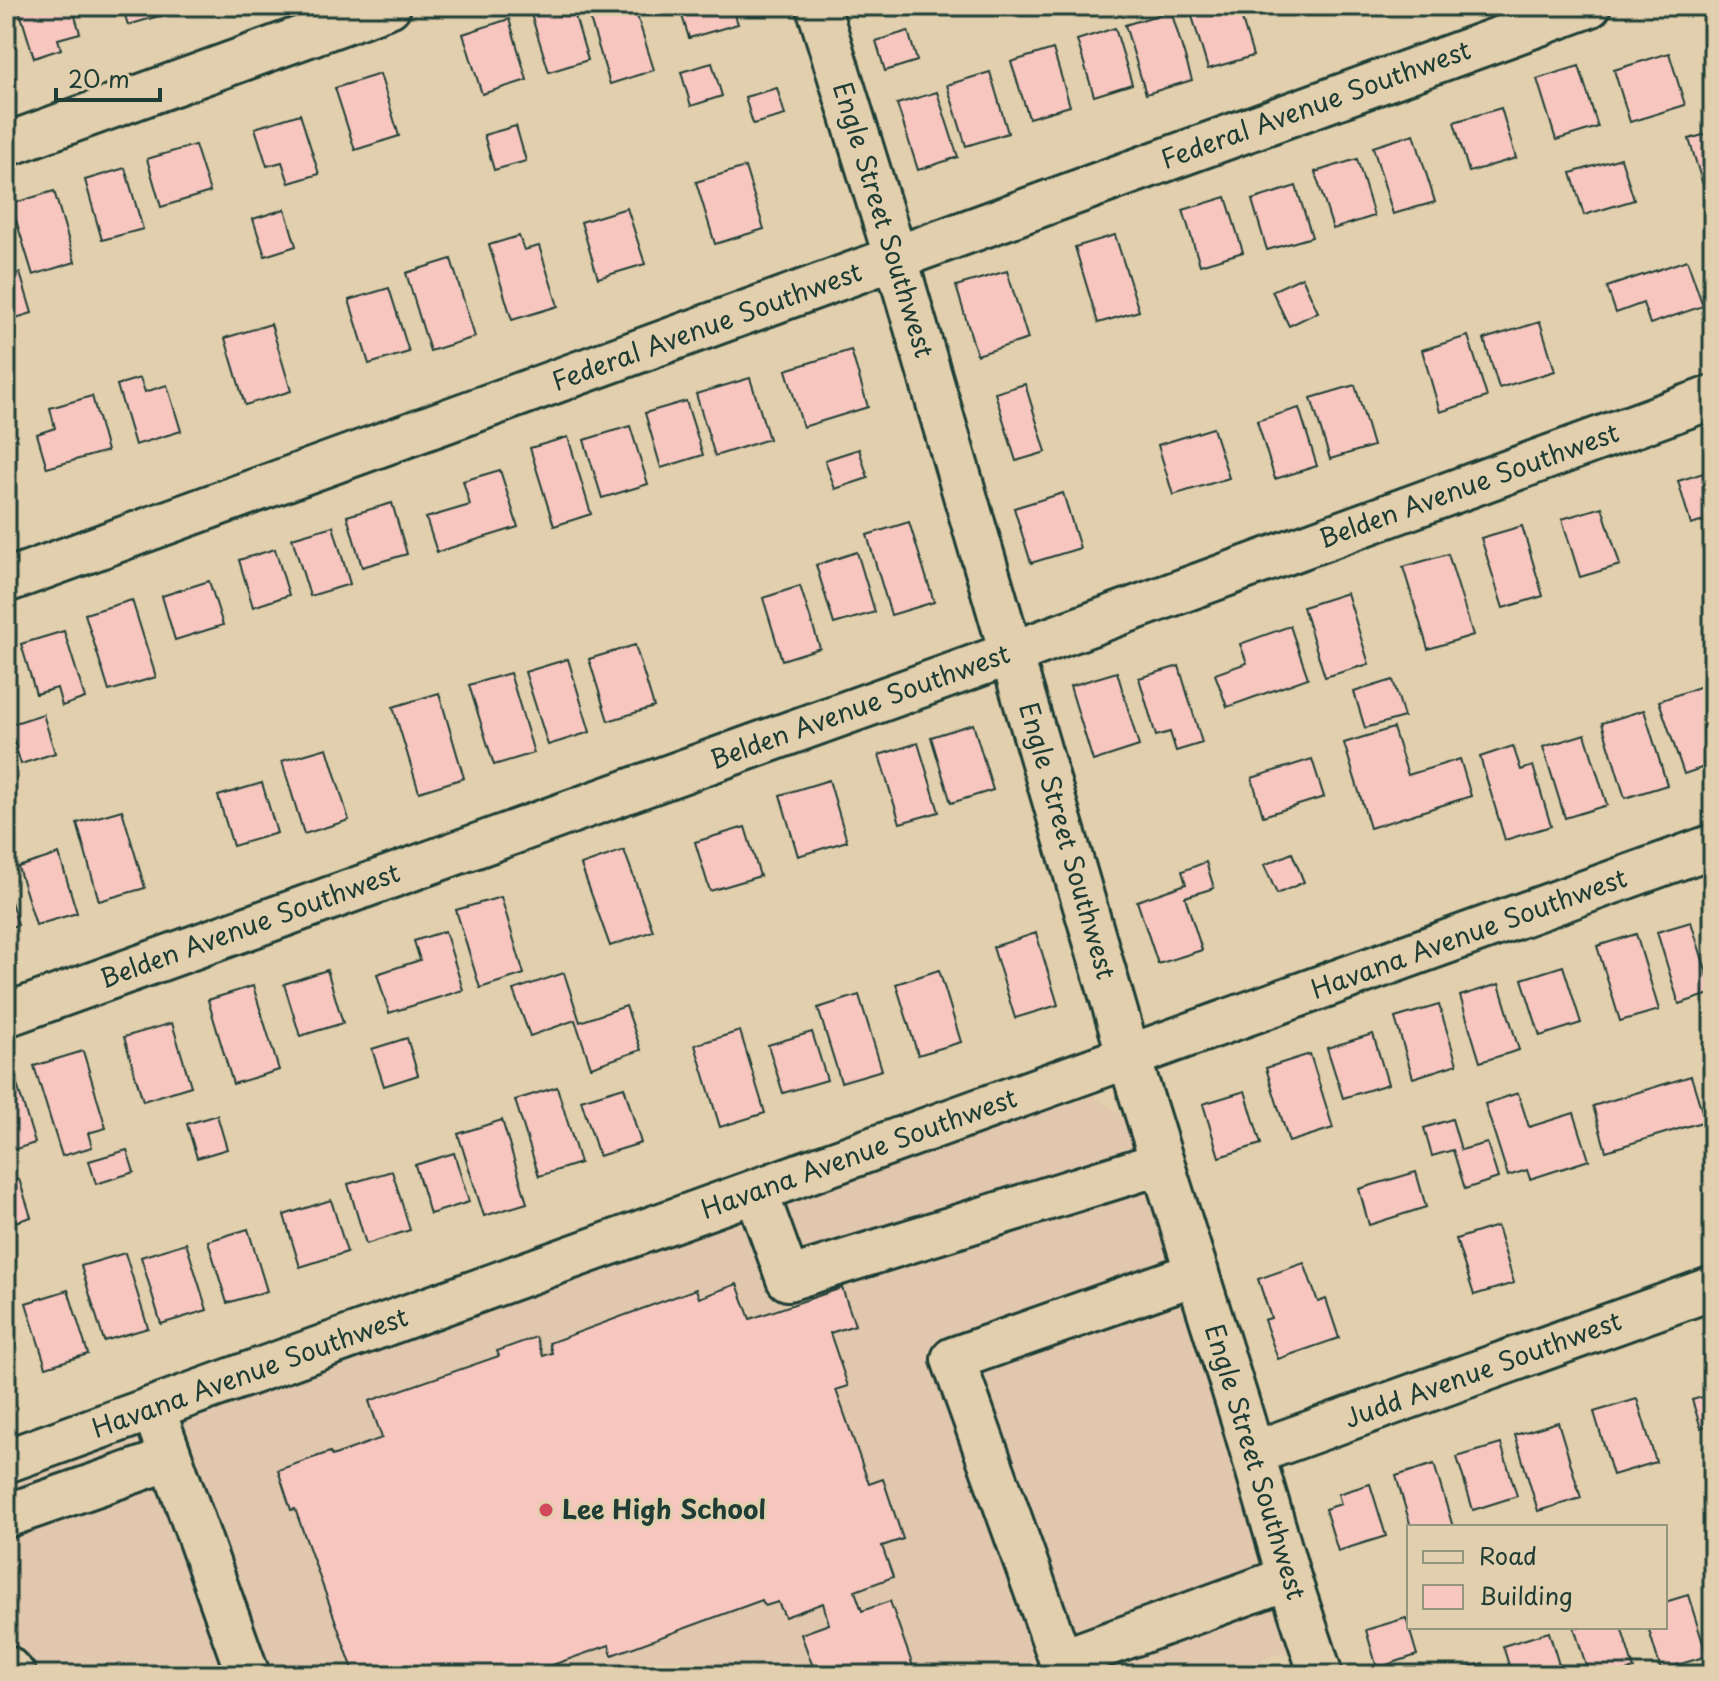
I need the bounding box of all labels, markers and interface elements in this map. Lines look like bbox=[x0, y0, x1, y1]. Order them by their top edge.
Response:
street label: Federal Avenue Southwest bbox=[1155, 29, 1476, 178]
scale bar bbox=[56, 52, 160, 102]
text: 20 m bbox=[68, 60, 130, 96]
street label: Engle Street Southwest bbox=[824, 77, 945, 362]
street label: Federal Avenue Southwest bbox=[546, 251, 867, 400]
street label: Belden Avenue Southwest bbox=[1313, 412, 1624, 557]
street label: Belden Avenue Southwest bbox=[704, 633, 1015, 778]
street label: Engle Street Southwest bbox=[1010, 697, 1127, 984]
street label: Belden Avenue Southwest bbox=[94, 852, 405, 997]
street label: Havana Avenue Southwest bbox=[1305, 857, 1632, 1008]
street label: Havana Avenue Southwest bbox=[695, 1077, 1022, 1228]
street label: Havana Avenue Southwest bbox=[86, 1296, 413, 1447]
street label: Judd Avenue Southwest bbox=[1338, 1300, 1627, 1437]
street label: Engle Street Southwest bbox=[1196, 1319, 1317, 1604]
place label: Lee High School bbox=[562, 1489, 766, 1528]
marker: Lee High School bbox=[537, 1501, 555, 1519]
legend bbox=[1407, 1525, 1667, 1629]
text: Road bbox=[1479, 1537, 1537, 1573]
text: Building bbox=[1479, 1577, 1573, 1613]

